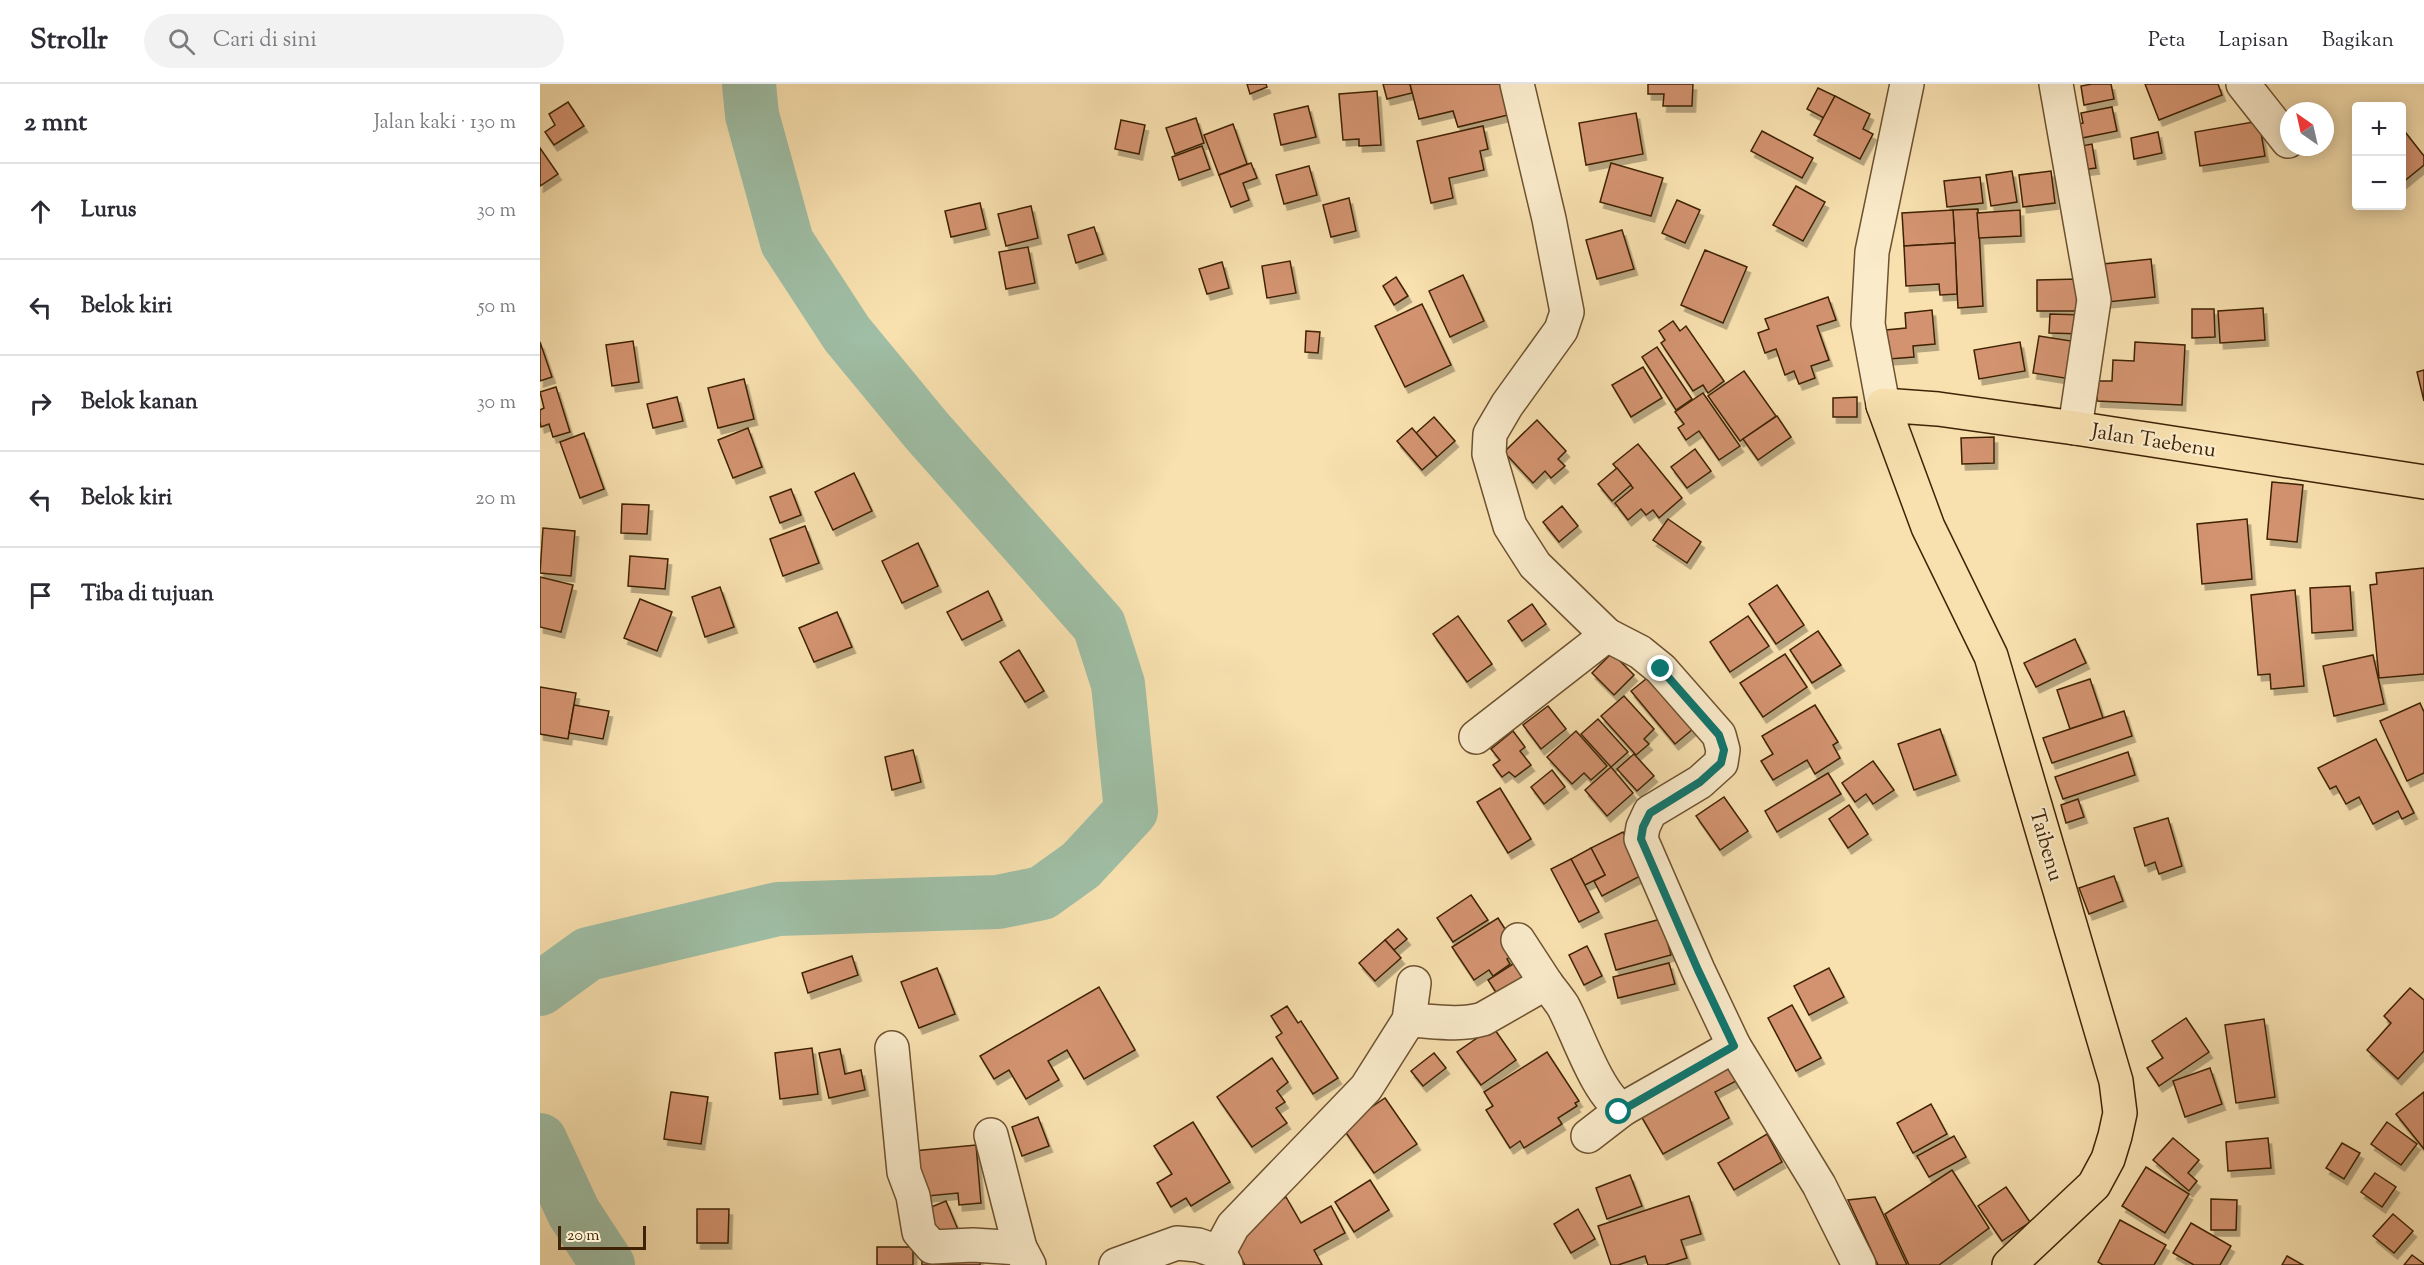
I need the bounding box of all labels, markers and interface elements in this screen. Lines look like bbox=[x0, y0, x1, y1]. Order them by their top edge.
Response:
search box bbox=[144, 14, 564, 68]
text: Strollr bbox=[30, 21, 108, 61]
icon: search bbox=[165, 25, 198, 58]
text: Cari di sini bbox=[213, 25, 317, 57]
text: Peta bbox=[2148, 26, 2186, 56]
text: Lapisan bbox=[2219, 26, 2289, 56]
text: Bagikan bbox=[2322, 26, 2394, 56]
north arrow bbox=[2280, 102, 2334, 156]
map controls bbox=[2352, 102, 2406, 210]
button: + bbox=[2352, 102, 2406, 156]
text: 2 mnt bbox=[24, 105, 87, 142]
text: Jalan kaki · 130 m bbox=[374, 109, 516, 138]
button: − bbox=[2352, 156, 2406, 210]
icon: ahead bbox=[24, 195, 57, 228]
text: Lurus bbox=[81, 195, 137, 227]
text: 30 m bbox=[477, 197, 516, 226]
icon: left bbox=[24, 291, 57, 324]
text: Belok kiri bbox=[81, 291, 172, 323]
text: 50 m bbox=[478, 293, 516, 322]
icon: right bbox=[24, 387, 57, 420]
text: Belok kanan bbox=[81, 387, 198, 419]
text: 30 m bbox=[477, 389, 516, 418]
street label: Jalan Taebenu bbox=[2088, 417, 2218, 467]
icon: left bbox=[24, 483, 57, 516]
text: Belok kiri bbox=[81, 483, 172, 515]
text: 20 m bbox=[475, 485, 516, 514]
icon: arrive bbox=[24, 579, 57, 612]
text: Tiba di tujuan bbox=[81, 579, 214, 611]
route end bbox=[1647, 655, 1673, 681]
street label: Taibenu bbox=[2020, 806, 2070, 885]
route start bbox=[1605, 1098, 1631, 1124]
scale bar bbox=[558, 1223, 646, 1250]
text: 20 m bbox=[567, 1225, 600, 1248]

